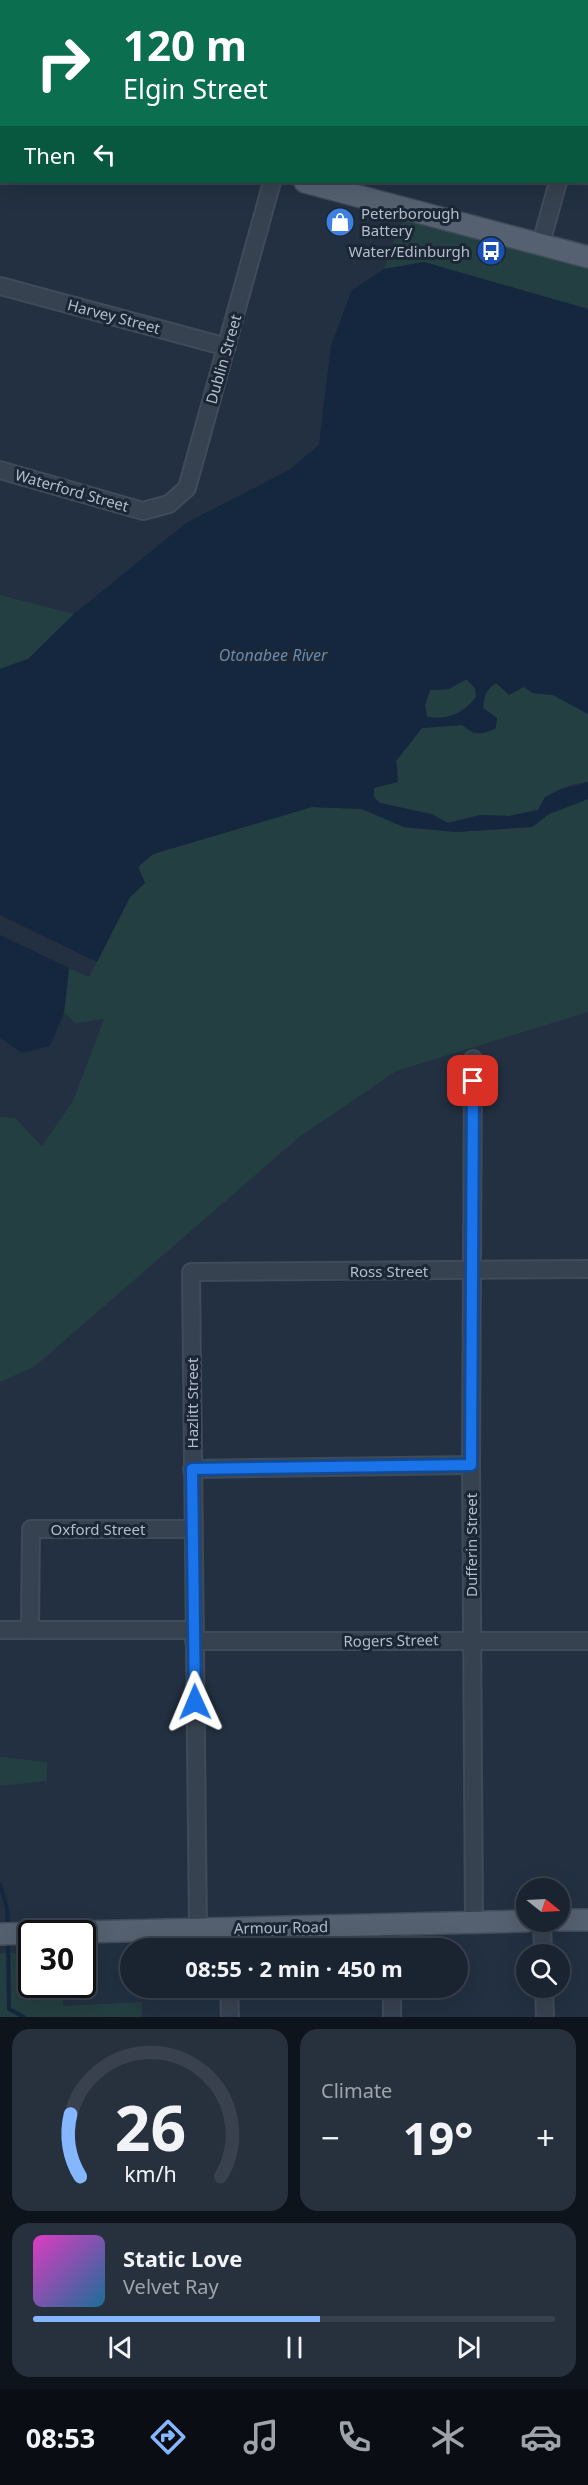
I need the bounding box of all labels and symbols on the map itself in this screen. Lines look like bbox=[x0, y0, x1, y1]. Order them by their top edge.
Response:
place label: Peterborough Battery bbox=[361, 203, 460, 240]
shop icon: Peterborough Battery bbox=[324, 206, 356, 238]
bus stop icon: Water/Edinburgh bbox=[475, 235, 507, 267]
place label: Water/Edinburgh bbox=[349, 241, 470, 261]
street label: Harvey Street bbox=[66, 294, 163, 338]
street label: Dublin Street bbox=[201, 311, 245, 406]
street label: Waterford Street bbox=[13, 464, 132, 516]
water label: Otonabee River bbox=[219, 644, 328, 666]
pin bbox=[447, 1055, 498, 1106]
street label: Ross Street bbox=[350, 1261, 429, 1281]
street label: Hazlitt Street bbox=[182, 1357, 202, 1448]
street label: Dufferin Street bbox=[461, 1492, 481, 1597]
street label: Oxford Street bbox=[51, 1519, 146, 1539]
street label: Rogers Street bbox=[343, 1629, 439, 1651]
position arrow bbox=[163, 1670, 227, 1734]
north arrow bbox=[516, 1878, 570, 1932]
street label: Armour Road bbox=[234, 1916, 328, 1938]
speed limit sign: 30 bbox=[18, 1920, 96, 1998]

